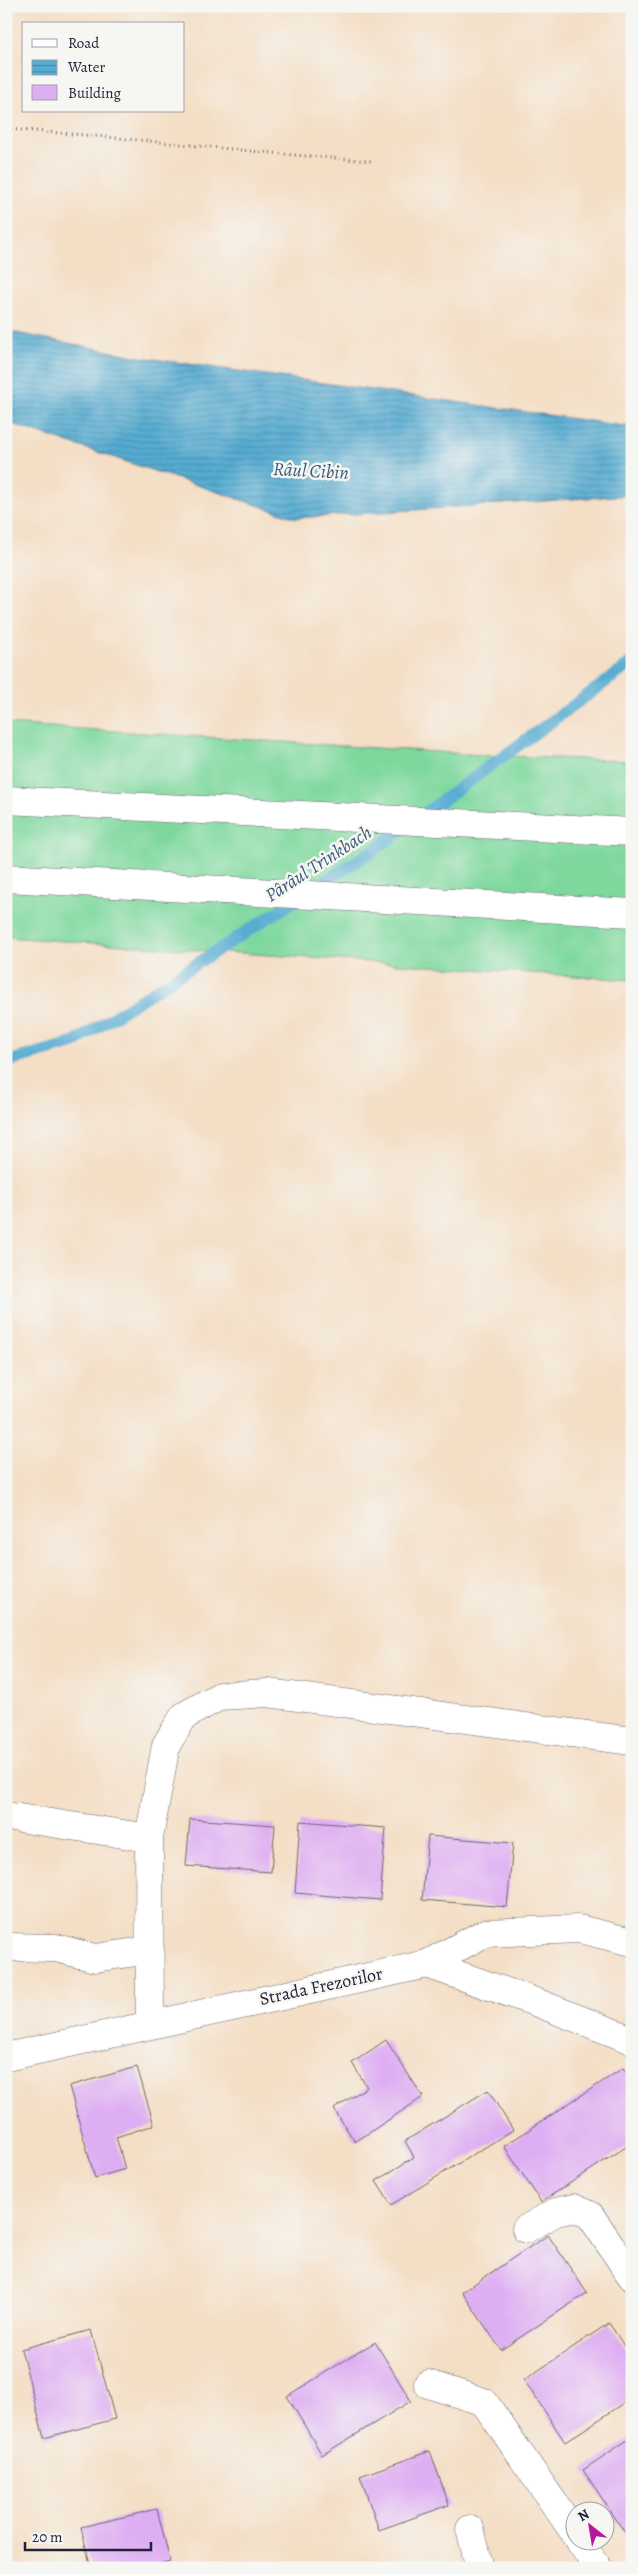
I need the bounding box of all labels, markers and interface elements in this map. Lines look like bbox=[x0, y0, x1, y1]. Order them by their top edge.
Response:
legend bbox=[22, 22, 185, 112]
text: Road bbox=[68, 33, 100, 53]
text: Water bbox=[67, 57, 105, 77]
text: Building bbox=[68, 83, 121, 103]
water label: Râul Cibin bbox=[272, 456, 349, 486]
water label: Pârâul Trinkbach bbox=[260, 820, 377, 908]
street label: Strada Frezorilor bbox=[257, 1961, 385, 2011]
north arrow bbox=[566, 2502, 616, 2552]
text: N bbox=[574, 2505, 593, 2526]
scale bar bbox=[25, 2519, 151, 2551]
text: 20 m bbox=[32, 2527, 63, 2547]

